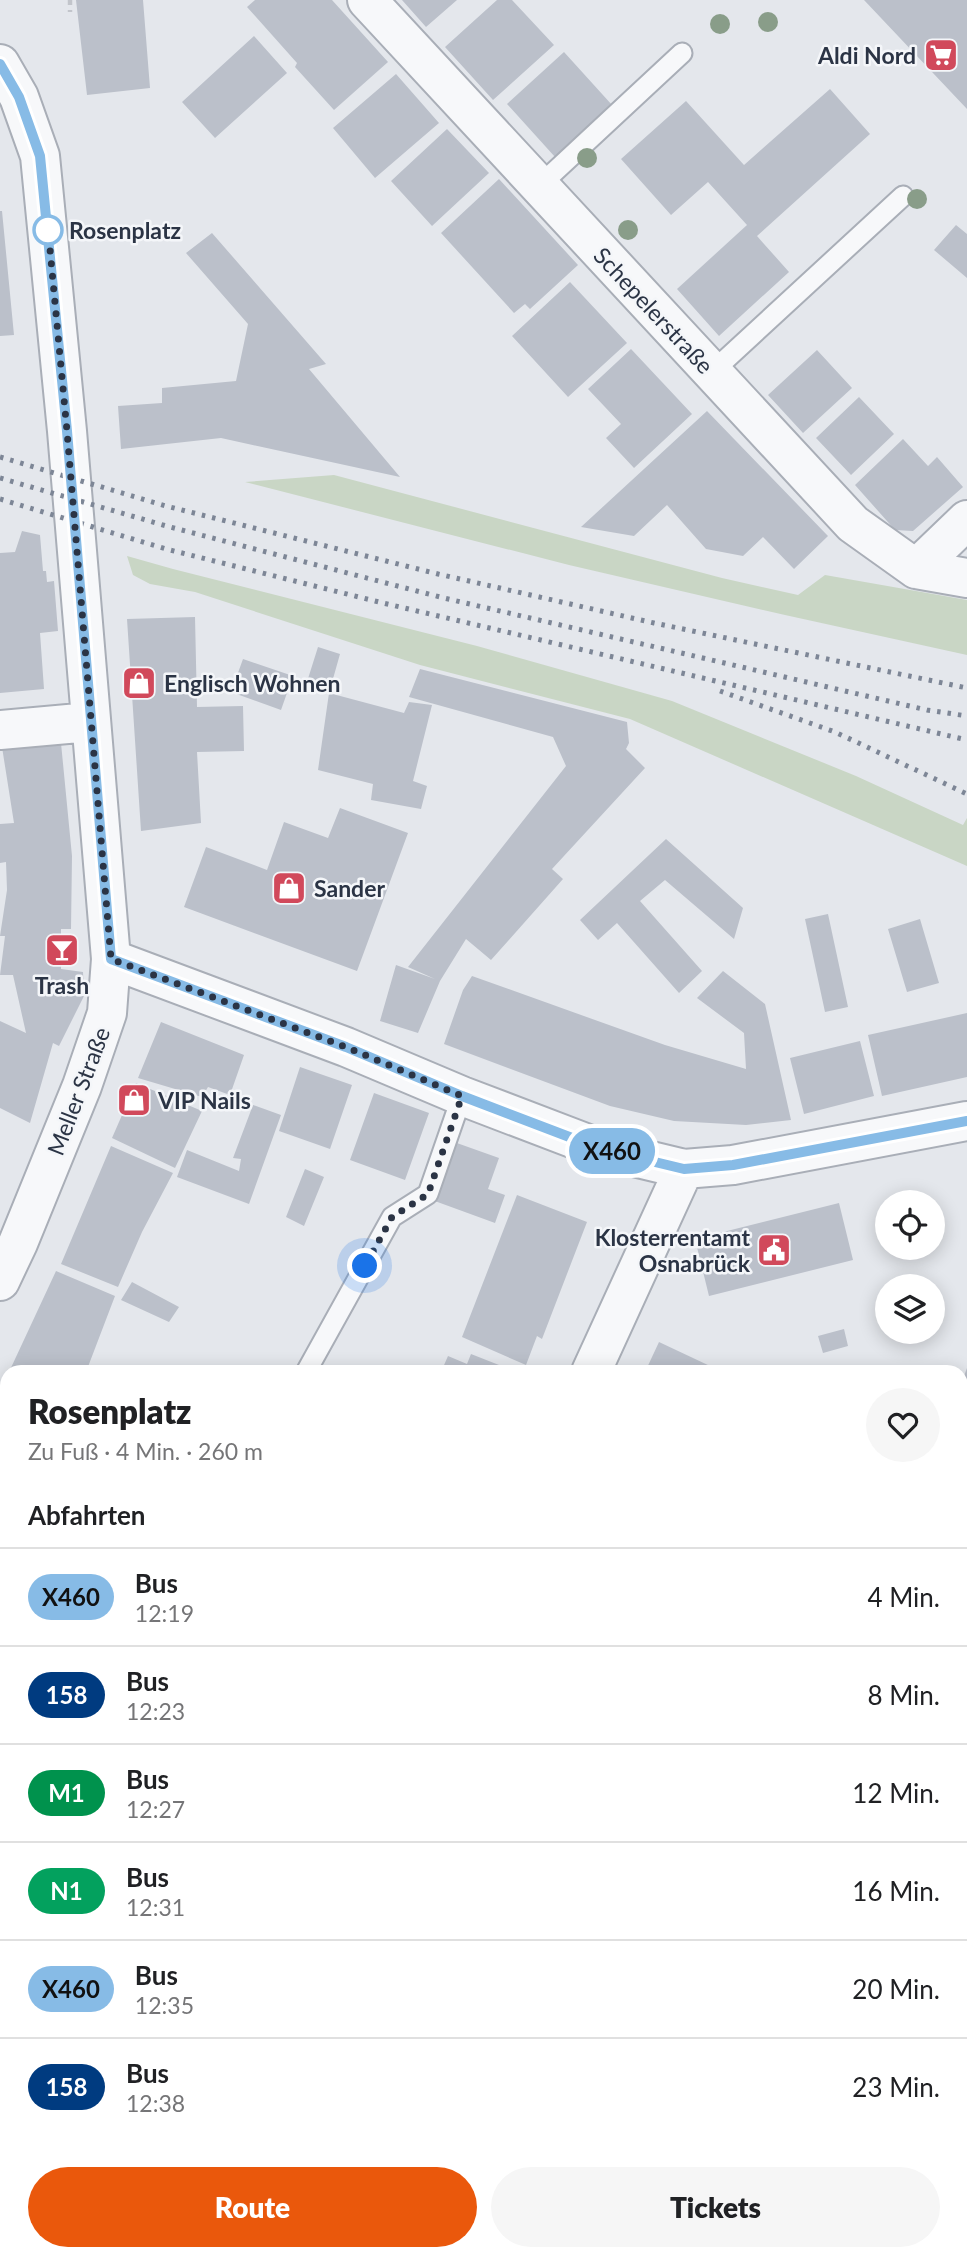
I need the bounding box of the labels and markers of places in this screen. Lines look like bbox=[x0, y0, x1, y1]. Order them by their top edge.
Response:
supermarket icon: Aldi Nord bbox=[922, 36, 960, 74]
place label: Aldi Nord bbox=[817, 41, 916, 69]
marker: Rosenplatz bbox=[33, 215, 63, 245]
place label: Rosenplatz bbox=[69, 216, 181, 244]
shop icon: Englisch Wohnen bbox=[120, 664, 158, 702]
place label: Englisch Wohnen bbox=[164, 669, 340, 697]
shop icon: Sander bbox=[270, 869, 308, 907]
place label: Sander bbox=[314, 874, 385, 902]
bar icon: Trash bbox=[43, 931, 81, 969]
place label: Trash bbox=[35, 971, 89, 999]
shop icon: VIP Nails bbox=[115, 1081, 153, 1119]
place label: VIP Nails bbox=[157, 1086, 251, 1114]
place label: Klosterrentamt Osnabrück bbox=[595, 1223, 751, 1277]
public building icon: Klosterrentamt Osnabrück bbox=[755, 1231, 793, 1269]

